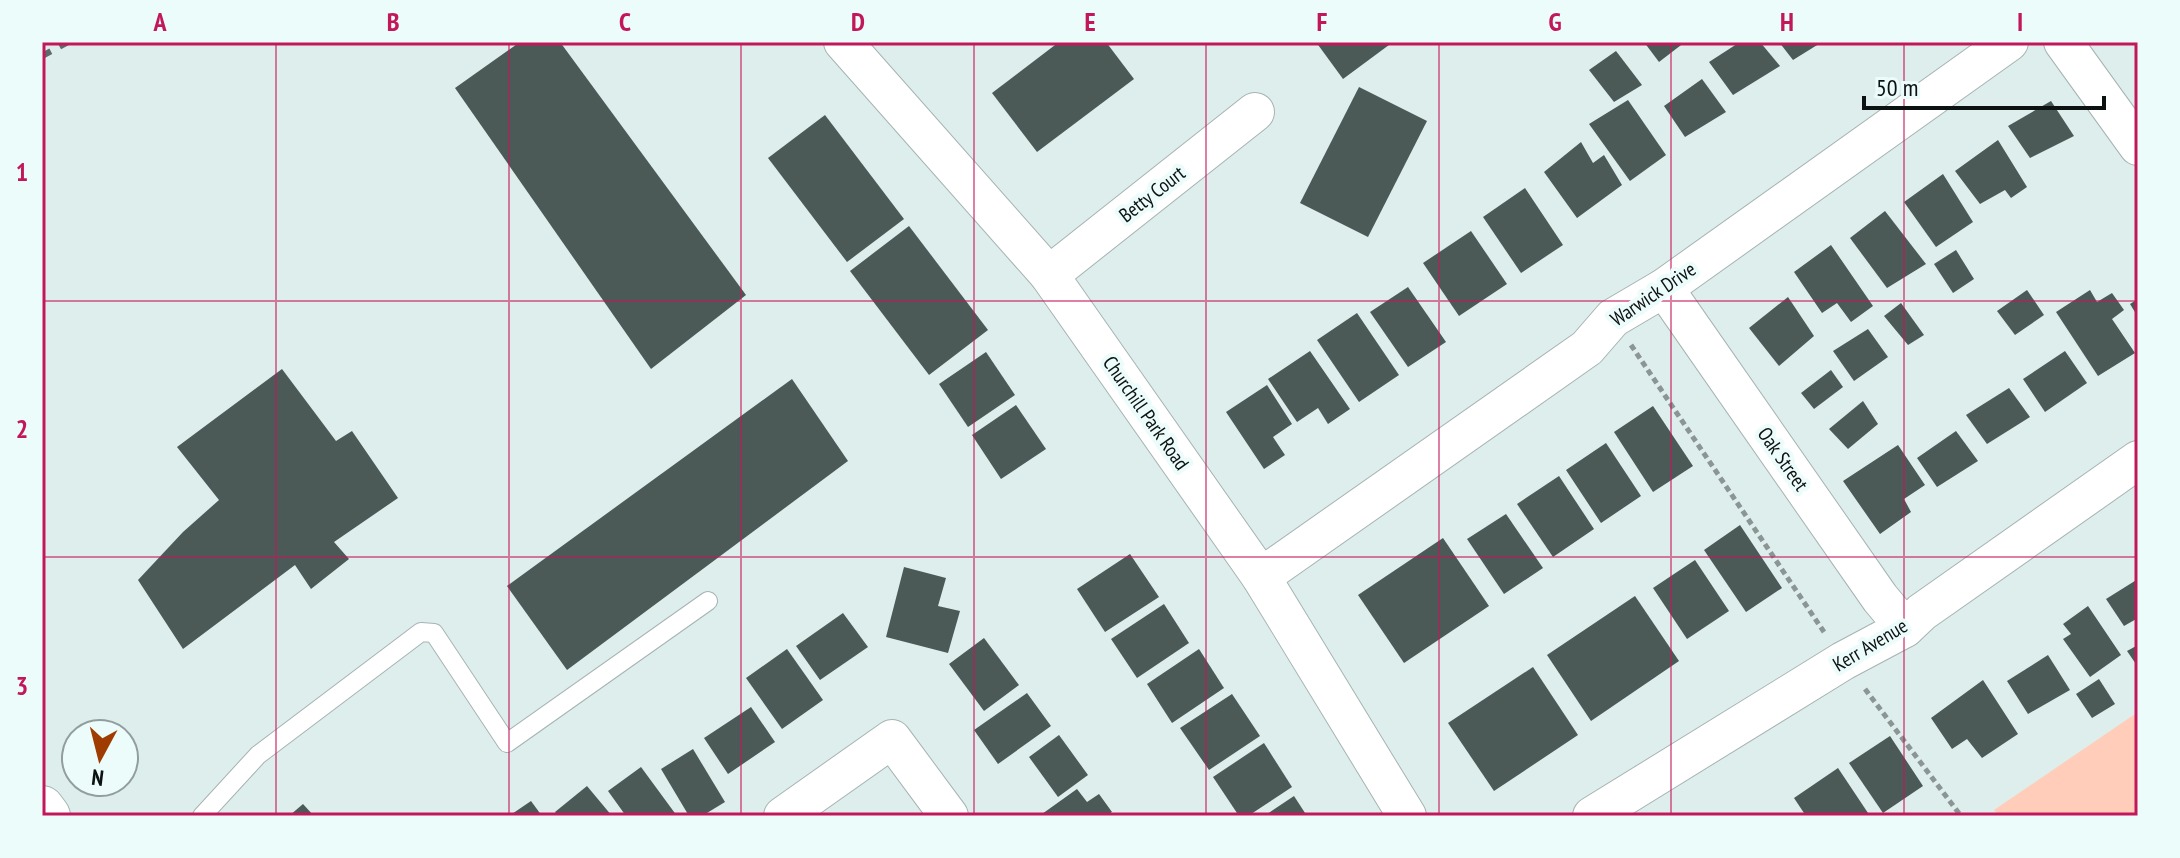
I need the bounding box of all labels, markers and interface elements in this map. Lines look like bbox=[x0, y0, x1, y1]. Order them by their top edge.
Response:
text: A bbox=[152, 5, 167, 38]
text: B bbox=[387, 5, 400, 38]
text: C bbox=[619, 5, 631, 38]
text: D bbox=[851, 5, 865, 38]
text: E bbox=[1084, 5, 1096, 38]
text: F bbox=[1317, 5, 1328, 38]
text: G bbox=[1548, 5, 1562, 38]
text: H bbox=[1780, 5, 1794, 38]
text: I bbox=[2017, 5, 2023, 38]
scale bar bbox=[1864, 60, 2104, 110]
text: 50 m bbox=[1876, 72, 1918, 103]
text: 1 bbox=[16, 155, 28, 188]
street label: Betty Court bbox=[1114, 160, 1191, 228]
street label: Warwick Drive bbox=[1605, 256, 1701, 332]
street label: Churchill Park Road bbox=[1097, 351, 1195, 475]
text: 2 bbox=[16, 412, 28, 445]
street label: Oak Street bbox=[1752, 422, 1815, 496]
street label: Kerr Avenue bbox=[1828, 613, 1912, 677]
text: 3 bbox=[16, 669, 28, 702]
north arrow bbox=[60, 718, 140, 798]
text: N bbox=[90, 763, 105, 792]

